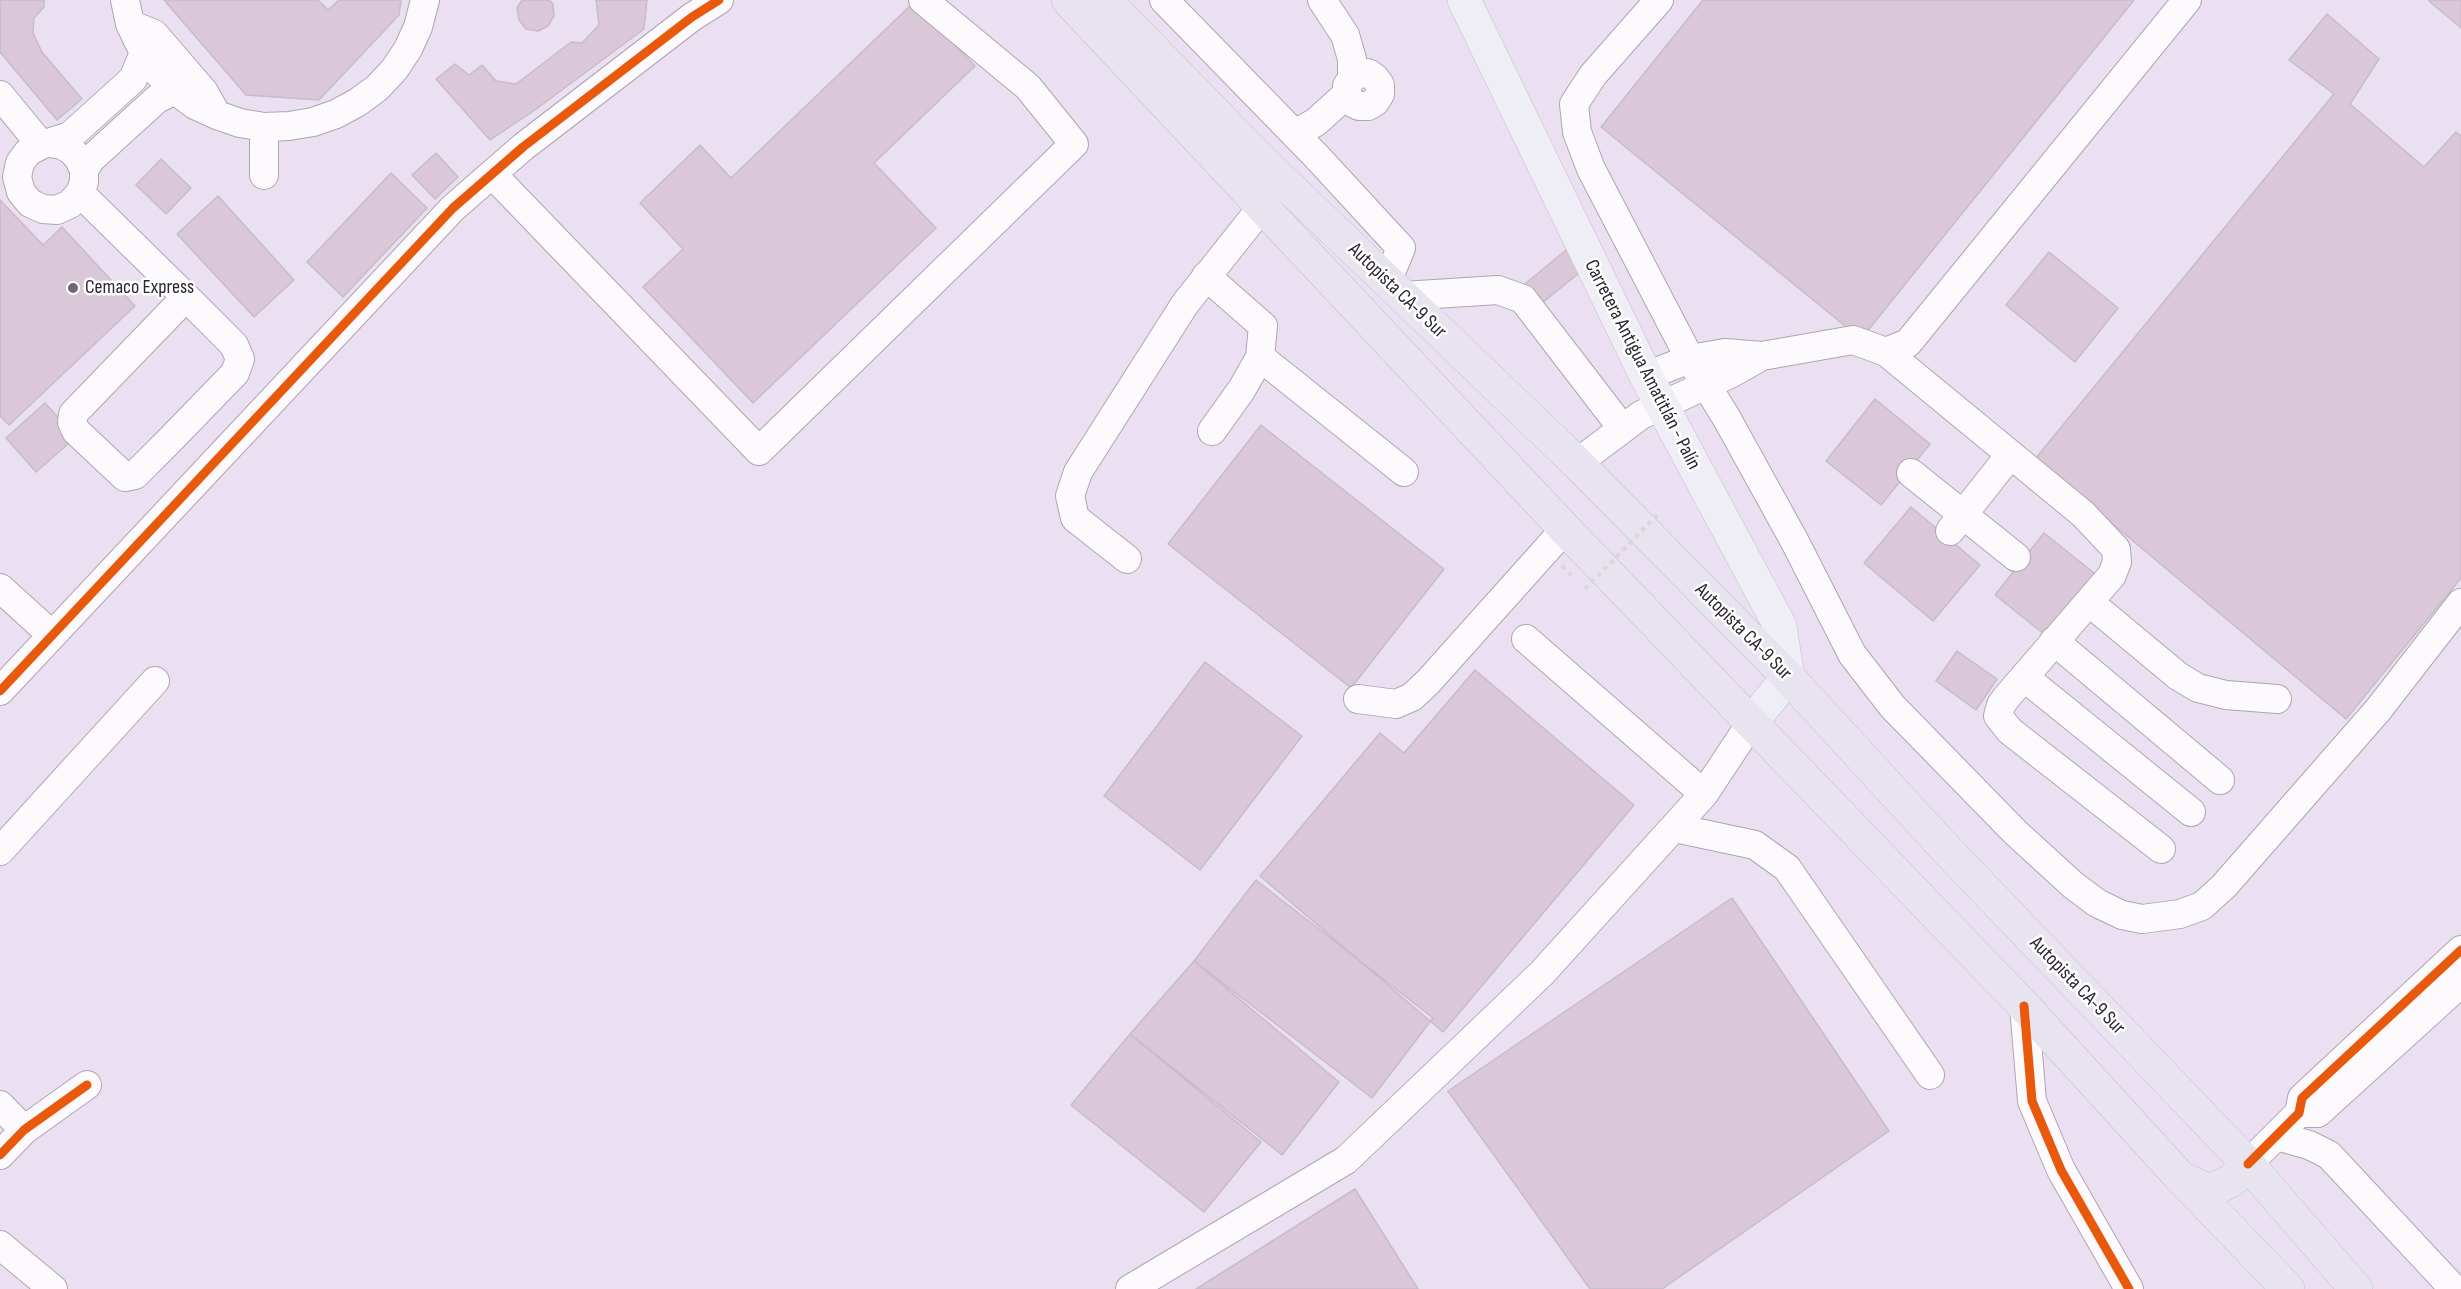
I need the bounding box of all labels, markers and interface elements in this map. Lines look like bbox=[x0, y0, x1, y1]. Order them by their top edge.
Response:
street label: Autopista CA-9 Sur bbox=[1343, 238, 1451, 344]
street label: Carretera Antigua Amatitlán - Palín bbox=[1579, 256, 1705, 474]
place label: Cemaco Express bbox=[85, 276, 194, 300]
marker: Cemaco Express bbox=[66, 281, 80, 295]
street label: Autopista CA-9 Sur bbox=[1690, 579, 1796, 685]
street label: Autopista CA-9 Sur bbox=[2024, 932, 2130, 1040]

